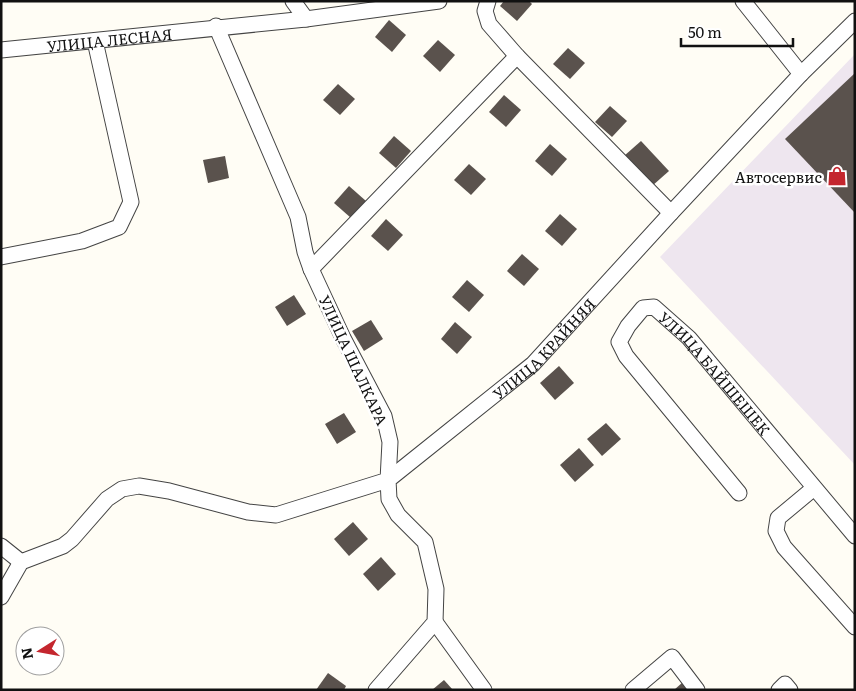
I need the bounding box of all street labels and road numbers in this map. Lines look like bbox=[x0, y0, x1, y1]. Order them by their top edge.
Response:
street label: УЛИЦА ЛЕСНАЯ bbox=[46, 21, 173, 57]
street label: УЛИЦА ШАЛКАРА bbox=[314, 291, 394, 429]
street label: УЛИЦА КРАЙНЯЯ bbox=[487, 292, 600, 404]
street label: УЛИЦА БАЙШЕШЕК bbox=[654, 305, 777, 439]

